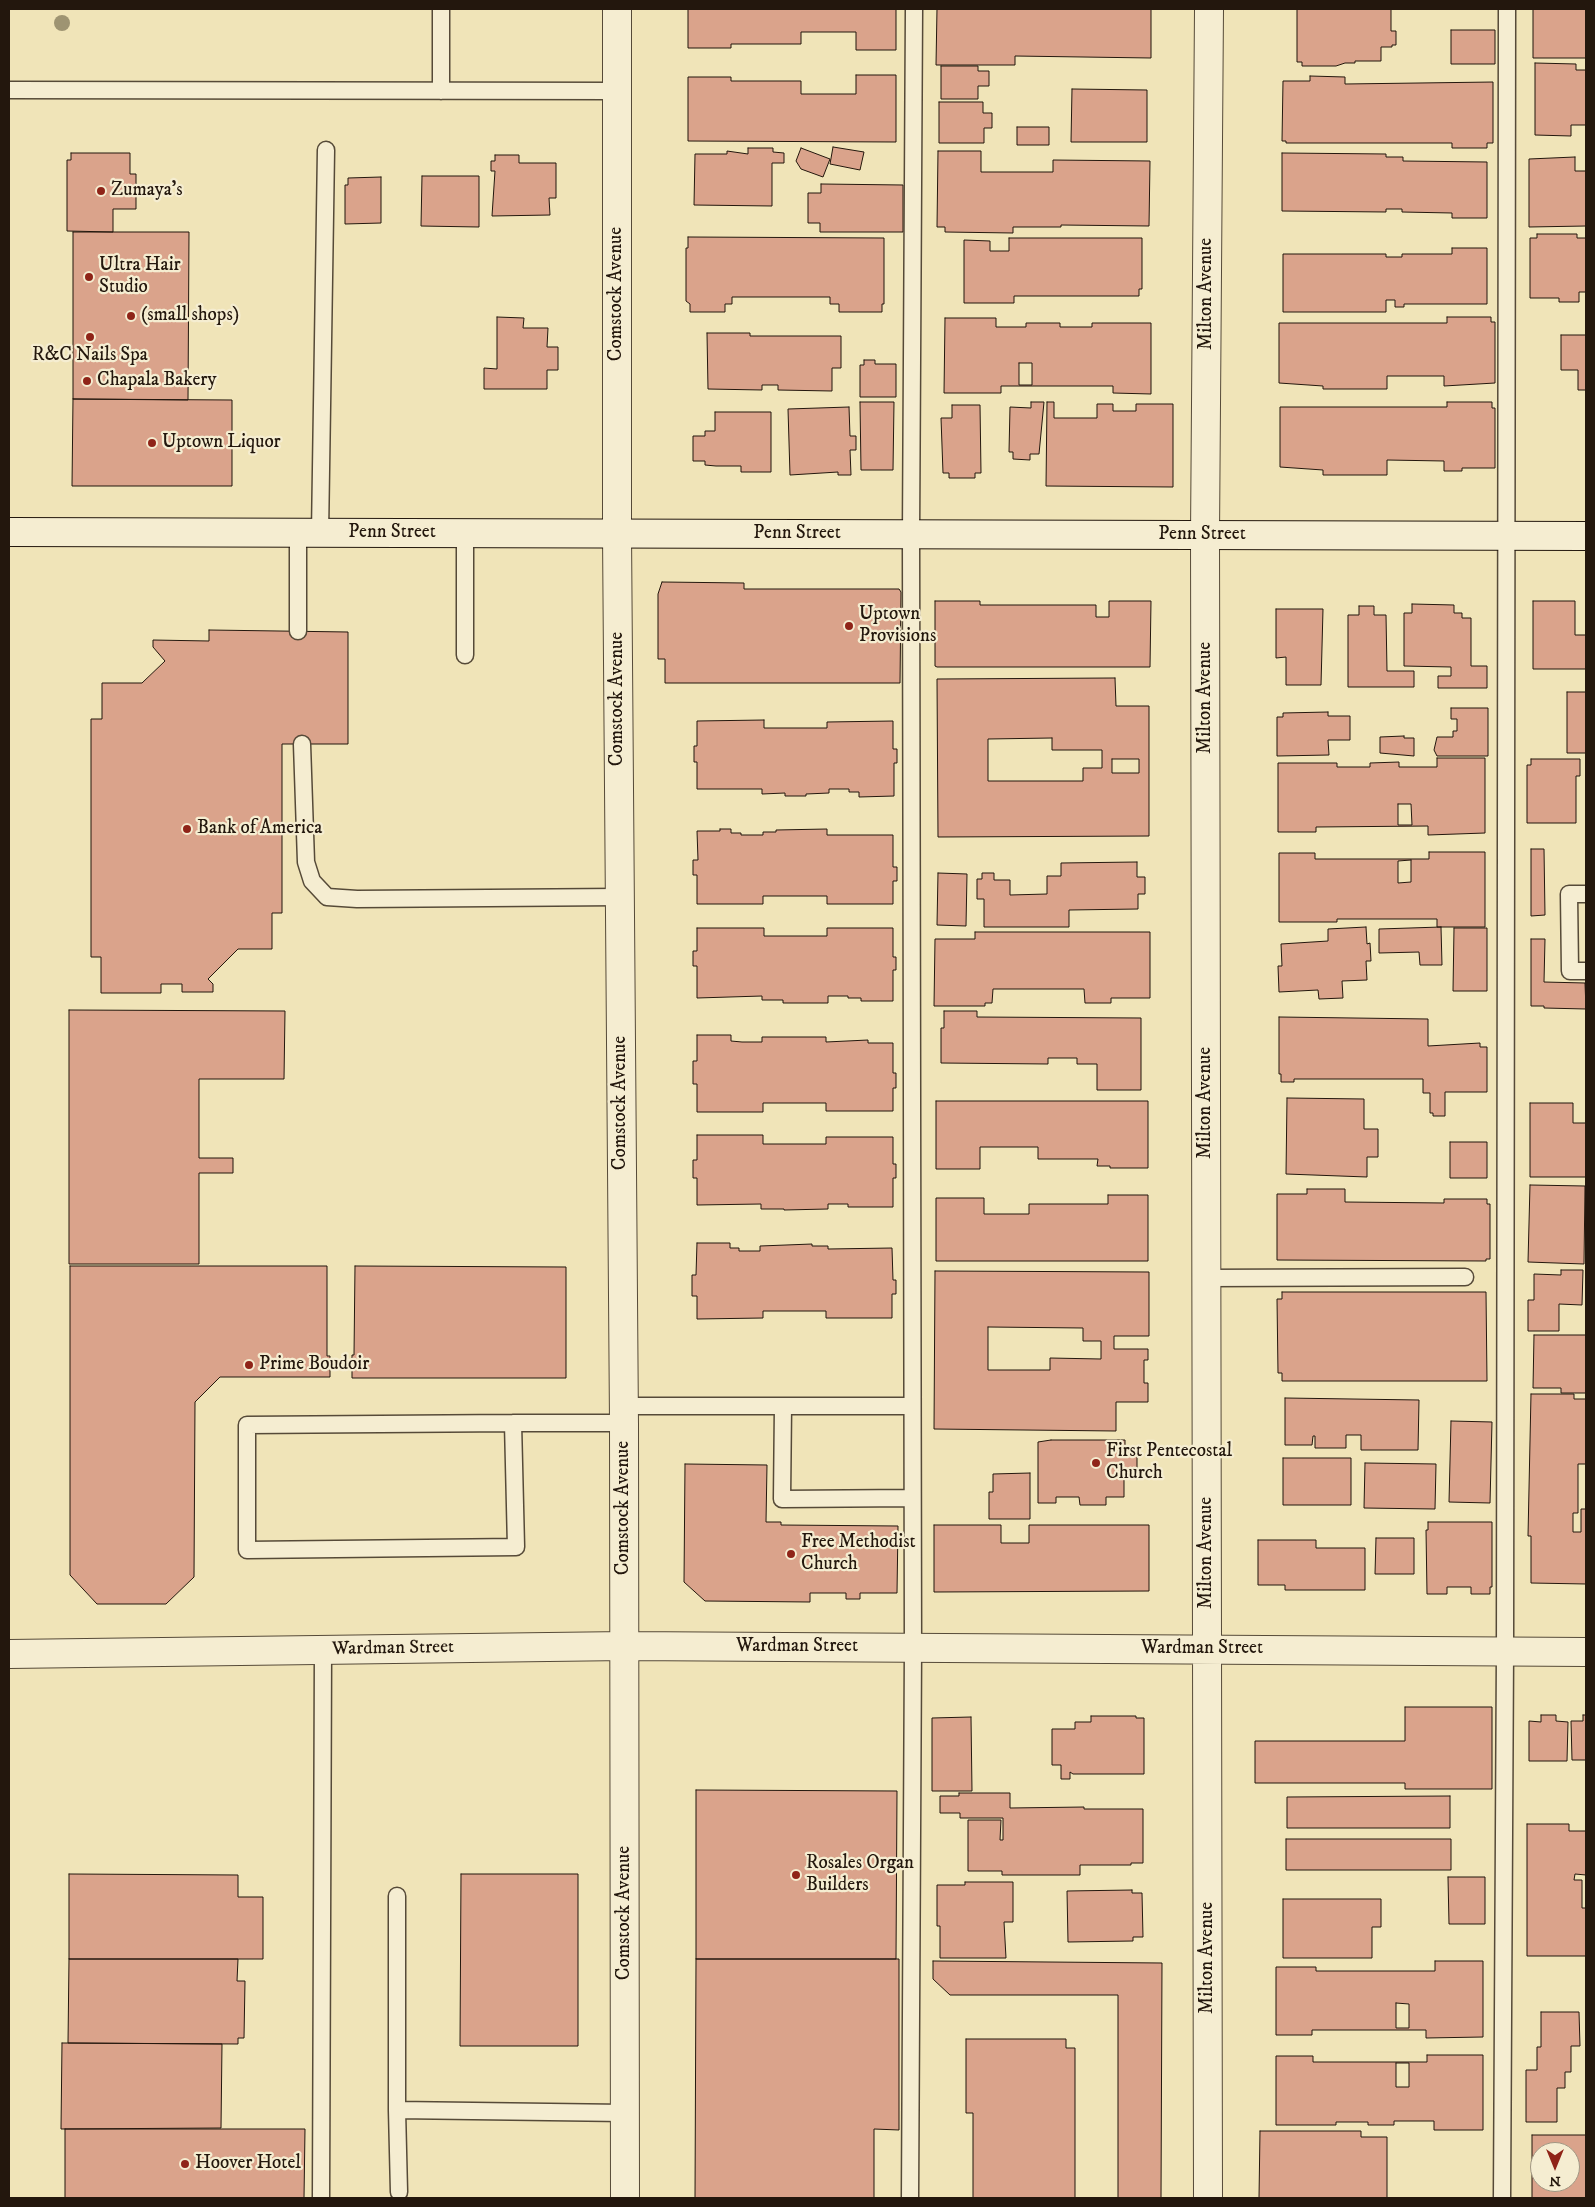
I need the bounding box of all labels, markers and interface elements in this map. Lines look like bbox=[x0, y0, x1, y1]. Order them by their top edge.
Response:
place label: Zumaya's bbox=[111, 180, 183, 202]
marker: Zumaya's bbox=[95, 185, 107, 197]
street label: Comstock Avenue bbox=[606, 227, 628, 361]
street label: Milton Avenue bbox=[1196, 238, 1218, 350]
place label: Ultra Hair Studio bbox=[99, 255, 181, 299]
marker: Ultra Hair Studio bbox=[83, 271, 95, 283]
place label: (small shops) bbox=[141, 305, 239, 327]
marker: (small shops) bbox=[125, 310, 137, 322]
marker: R&C Nails Spa bbox=[84, 331, 96, 343]
place label: R&C Nails Spa bbox=[32, 345, 148, 367]
place label: Chapala Bakery bbox=[97, 370, 216, 392]
marker: Chapala Bakery bbox=[81, 375, 93, 387]
place label: Uptown Liquor bbox=[162, 432, 281, 454]
marker: Uptown Liquor bbox=[146, 437, 158, 449]
street label: Penn Street bbox=[348, 522, 436, 544]
street label: Penn Street bbox=[753, 523, 841, 545]
street label: Penn Street bbox=[1158, 524, 1246, 546]
place label: Uptown Provisions bbox=[859, 604, 936, 648]
marker: Uptown Provisions bbox=[843, 620, 855, 632]
street label: Comstock Avenue bbox=[607, 632, 629, 766]
street label: Milton Avenue bbox=[1195, 642, 1217, 754]
place label: Bank of America bbox=[197, 818, 322, 840]
marker: Bank of America bbox=[181, 823, 193, 835]
street label: Comstock Avenue bbox=[610, 1036, 632, 1170]
street label: Milton Avenue bbox=[1195, 1047, 1217, 1159]
place label: Prime Boudoir bbox=[259, 1354, 369, 1376]
marker: Prime Boudoir bbox=[243, 1359, 255, 1371]
street label: Comstock Avenue bbox=[613, 1441, 635, 1575]
place label: First Pentecostal Church bbox=[1106, 1441, 1232, 1485]
marker: First Pentecostal Church bbox=[1090, 1457, 1102, 1469]
street label: Milton Avenue bbox=[1196, 1497, 1218, 1609]
place label: Free Methodist Church bbox=[801, 1532, 916, 1576]
marker: Free Methodist Church bbox=[785, 1548, 797, 1560]
street label: Wardman Street bbox=[736, 1636, 858, 1658]
street label: Wardman Street bbox=[332, 1637, 454, 1661]
street label: Wardman Street bbox=[1141, 1638, 1263, 1660]
street label: Comstock Avenue bbox=[614, 1846, 636, 1980]
place label: Rosales Organ Builders bbox=[806, 1853, 914, 1897]
marker: Rosales Organ Builders bbox=[790, 1869, 802, 1881]
street label: Milton Avenue bbox=[1197, 1902, 1219, 2014]
north arrow bbox=[1530, 2142, 1580, 2192]
place label: Hoover Hotel bbox=[195, 2153, 301, 2175]
marker: Hoover Hotel bbox=[179, 2158, 191, 2170]
text: N bbox=[1549, 2172, 1561, 2190]

